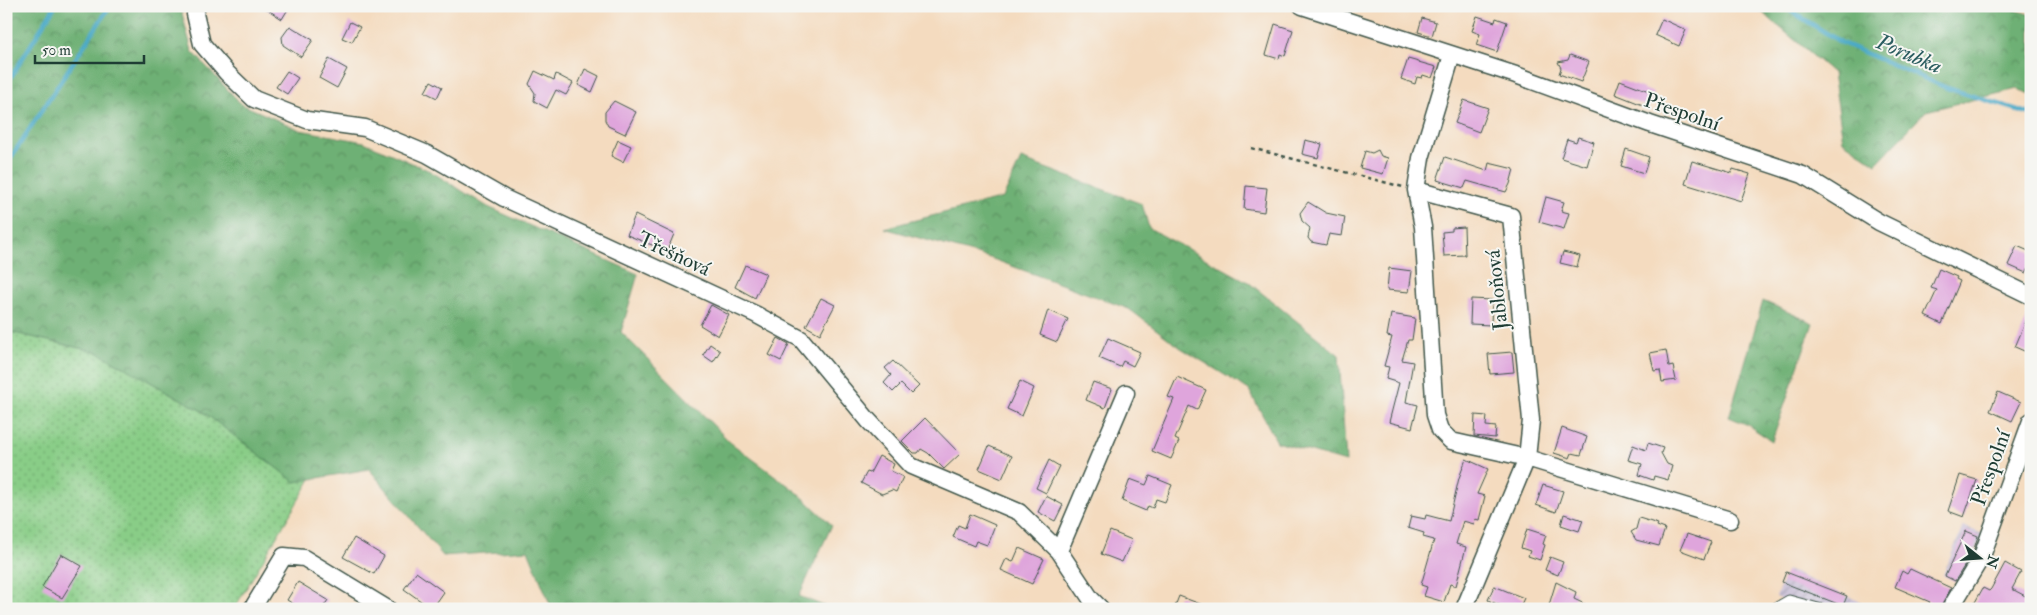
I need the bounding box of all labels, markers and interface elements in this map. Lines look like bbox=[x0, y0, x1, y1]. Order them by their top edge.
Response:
water label: Porubka bbox=[1871, 27, 1946, 80]
scale bar bbox=[35, 32, 144, 64]
text: 50 m bbox=[42, 41, 71, 60]
street label: Přespolní bbox=[1641, 86, 1725, 138]
street label: Třešňová bbox=[633, 225, 715, 283]
street label: Jabloňová bbox=[1479, 248, 1515, 332]
street label: Přespolní bbox=[1965, 425, 2018, 509]
north arrow bbox=[1954, 532, 2004, 582]
text: N bbox=[1982, 552, 2002, 571]

